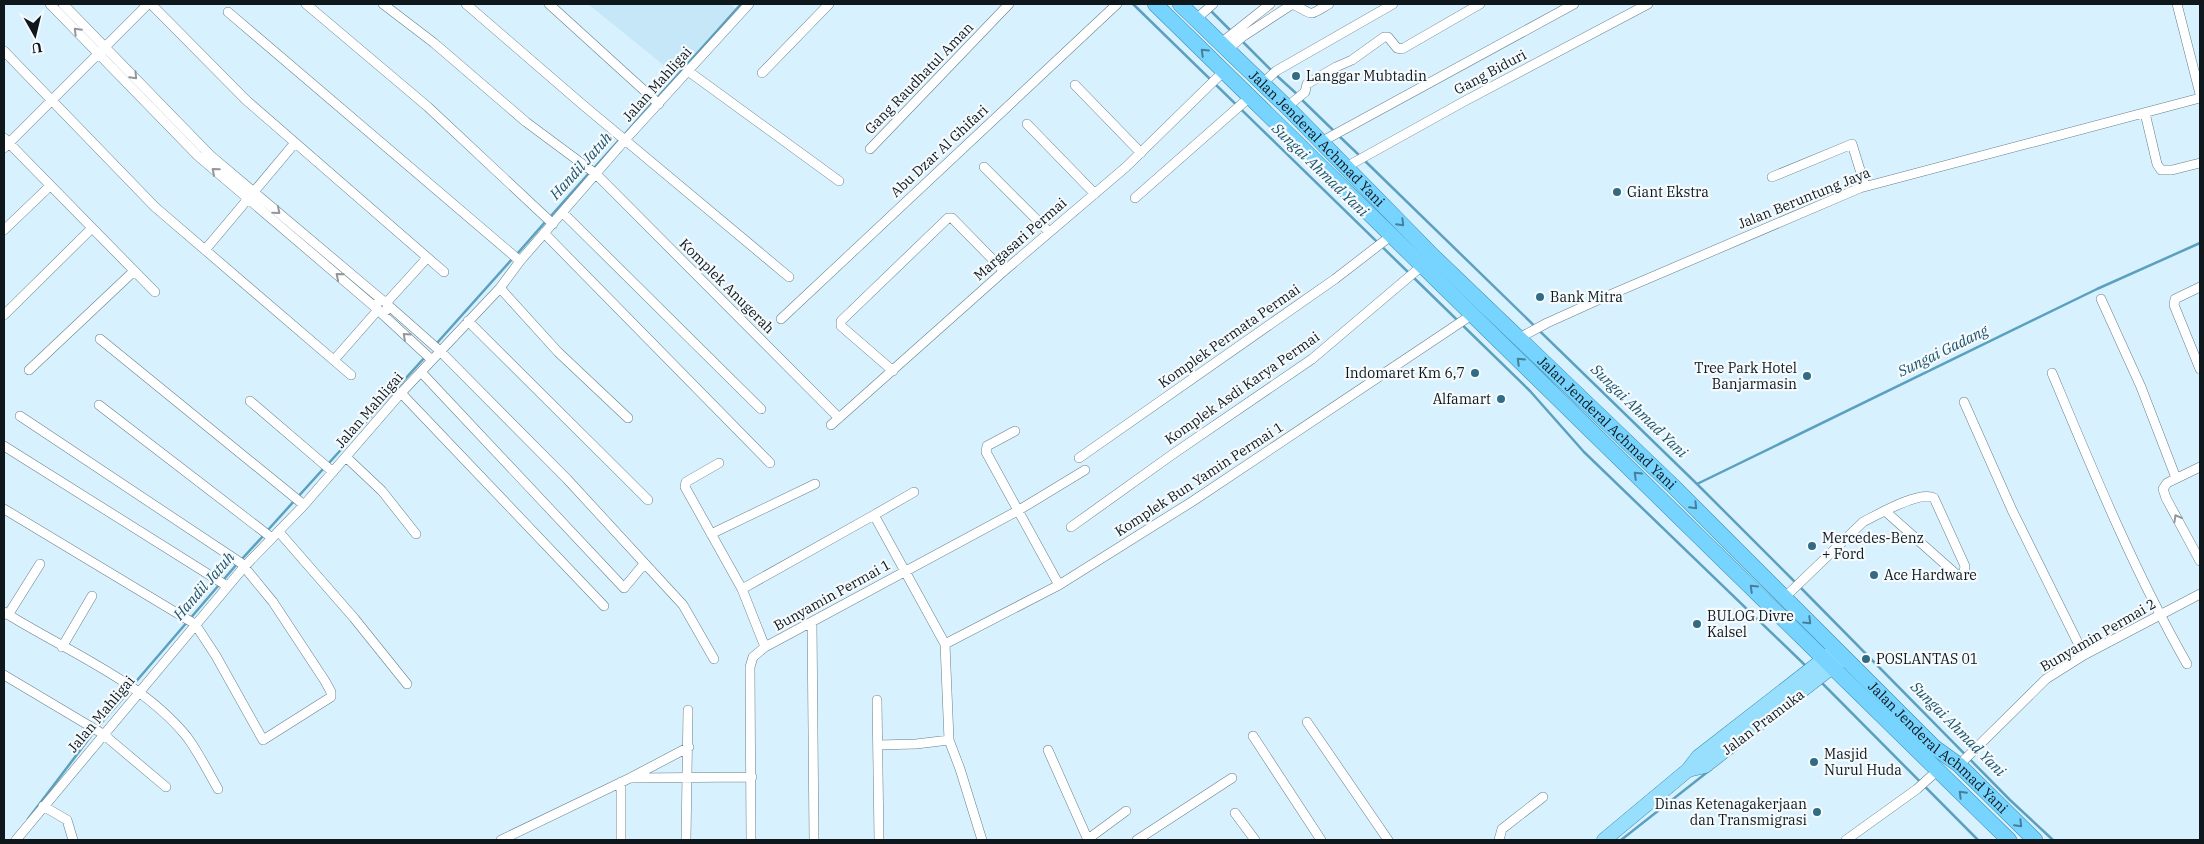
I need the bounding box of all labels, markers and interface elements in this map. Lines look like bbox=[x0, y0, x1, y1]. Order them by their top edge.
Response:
north arrow bbox=[10, 10, 60, 60]
street label: Gang Raudhatul Aman bbox=[861, 18, 977, 138]
one-way arrow bbox=[73, 27, 82, 36]
text: U bbox=[30, 38, 43, 58]
street label: Jalan Mahligai bbox=[619, 43, 695, 125]
street label: Gang Biduri bbox=[1451, 45, 1529, 99]
one-way arrow bbox=[1201, 48, 1210, 57]
street label: Jalan Jenderal Achmad Yani bbox=[1245, 66, 1389, 211]
place label: Langgar Mubtadin bbox=[1306, 67, 1427, 85]
one-way arrow bbox=[128, 70, 137, 79]
marker: Langgar Mubtadin bbox=[1290, 70, 1302, 82]
street label: Abu Dzar Al Ghifari bbox=[886, 101, 992, 201]
water label: Sungai Ahmad Yani bbox=[1267, 118, 1373, 221]
water label: Handil Jatuh bbox=[545, 128, 616, 204]
street label: Jalan Beruntung Jaya bbox=[1735, 163, 1873, 233]
one-way arrow bbox=[212, 168, 221, 177]
place label: Giant Ekstra bbox=[1627, 183, 1709, 201]
marker: Giant Ekstra bbox=[1611, 186, 1623, 198]
street label: Margasari Permai bbox=[970, 194, 1070, 284]
one-way arrow bbox=[271, 206, 280, 214]
one-way arrow bbox=[1395, 217, 1404, 226]
street label: Komplek Anugerah bbox=[676, 235, 779, 338]
one-way arrow bbox=[336, 274, 345, 282]
street label: Komplek Permata Permai bbox=[1155, 280, 1303, 392]
place label: Bank Mitra bbox=[1550, 288, 1623, 306]
marker: Bank Mitra bbox=[1534, 291, 1546, 303]
water label: Sungai Gadang bbox=[1894, 320, 1992, 381]
street label: Komplek Asdi Karya Permai bbox=[1161, 328, 1323, 448]
one-way arrow bbox=[402, 333, 411, 342]
street label: Jalan Jenderal Achmad Yani bbox=[1534, 352, 1680, 493]
one-way arrow bbox=[1517, 358, 1526, 367]
water label: Sungai Ahmad Yani bbox=[1586, 359, 1692, 462]
place label: Tree Park Hotel Banjarmasin bbox=[1694, 359, 1797, 393]
place label: Indomaret Km 6,7 bbox=[1345, 364, 1465, 382]
marker: Indomaret Km 6,7 bbox=[1469, 367, 1481, 379]
street label: Jalan Mahligai bbox=[331, 368, 407, 452]
marker: Tree Park Hotel Banjarmasin bbox=[1801, 370, 1813, 382]
place label: Alfamart bbox=[1433, 390, 1491, 408]
marker: Alfamart bbox=[1495, 393, 1507, 405]
street label: Komplek Bun Yamin Permai 1 bbox=[1111, 418, 1287, 540]
one-way arrow bbox=[1633, 471, 1642, 480]
one-way arrow bbox=[1688, 500, 1697, 509]
one-way arrow bbox=[2173, 514, 2183, 523]
place label: Mercedes-Benz + Ford bbox=[1822, 529, 1924, 563]
marker: Mercedes-Benz + Ford bbox=[1806, 540, 1818, 552]
water label: Handil Jatuh bbox=[168, 547, 239, 624]
street label: Bunyamin Permai 1 bbox=[770, 555, 894, 635]
place label: Ace Hardware bbox=[1884, 566, 1977, 584]
marker: Ace Hardware bbox=[1868, 569, 1880, 581]
one-way arrow bbox=[1750, 585, 1759, 594]
street label: Bunyamin Permai 2 bbox=[2037, 595, 2159, 675]
place label: BULOG Divre Kalsel bbox=[1707, 607, 1794, 641]
one-way arrow bbox=[1803, 615, 1812, 624]
marker: BULOG Divre Kalsel bbox=[1691, 618, 1703, 630]
place label: POSLANTAS 01 bbox=[1876, 650, 1978, 668]
marker: POSLANTAS 01 bbox=[1860, 653, 1872, 665]
street label: Jalan Mahligai bbox=[64, 672, 138, 756]
water label: Sungai Ahmad Yani bbox=[1906, 676, 2010, 781]
street label: Jalan Jenderal Achmad Yani bbox=[1864, 677, 2012, 817]
street label: Jalan Pramuka bbox=[1718, 685, 1808, 759]
place label: Masjid Nurul Huda bbox=[1824, 745, 1902, 779]
marker: Masjid Nurul Huda bbox=[1808, 756, 1820, 768]
one-way arrow bbox=[1959, 791, 1968, 800]
place label: Dinas Ketenagakerjaan dan Transmigrasi bbox=[1655, 795, 1807, 829]
marker: Dinas Ketenagakerjaan dan Transmigrasi bbox=[1811, 806, 1823, 818]
one-way arrow bbox=[2013, 818, 2022, 827]

